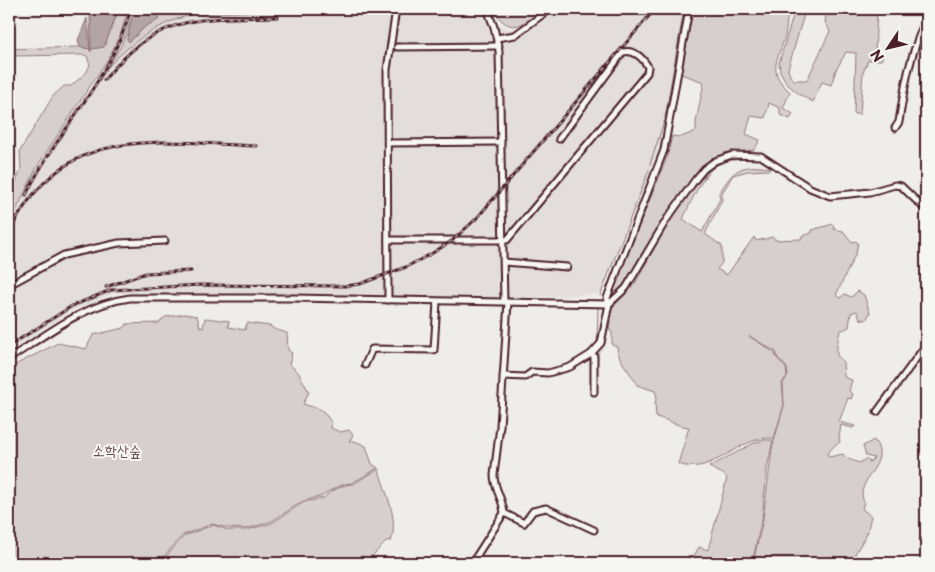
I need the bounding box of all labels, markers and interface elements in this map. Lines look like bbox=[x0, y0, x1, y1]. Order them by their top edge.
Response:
north arrow bbox=[862, 22, 912, 72]
text: N bbox=[865, 45, 889, 66]
park label: 소학산숲 bbox=[93, 438, 141, 461]

